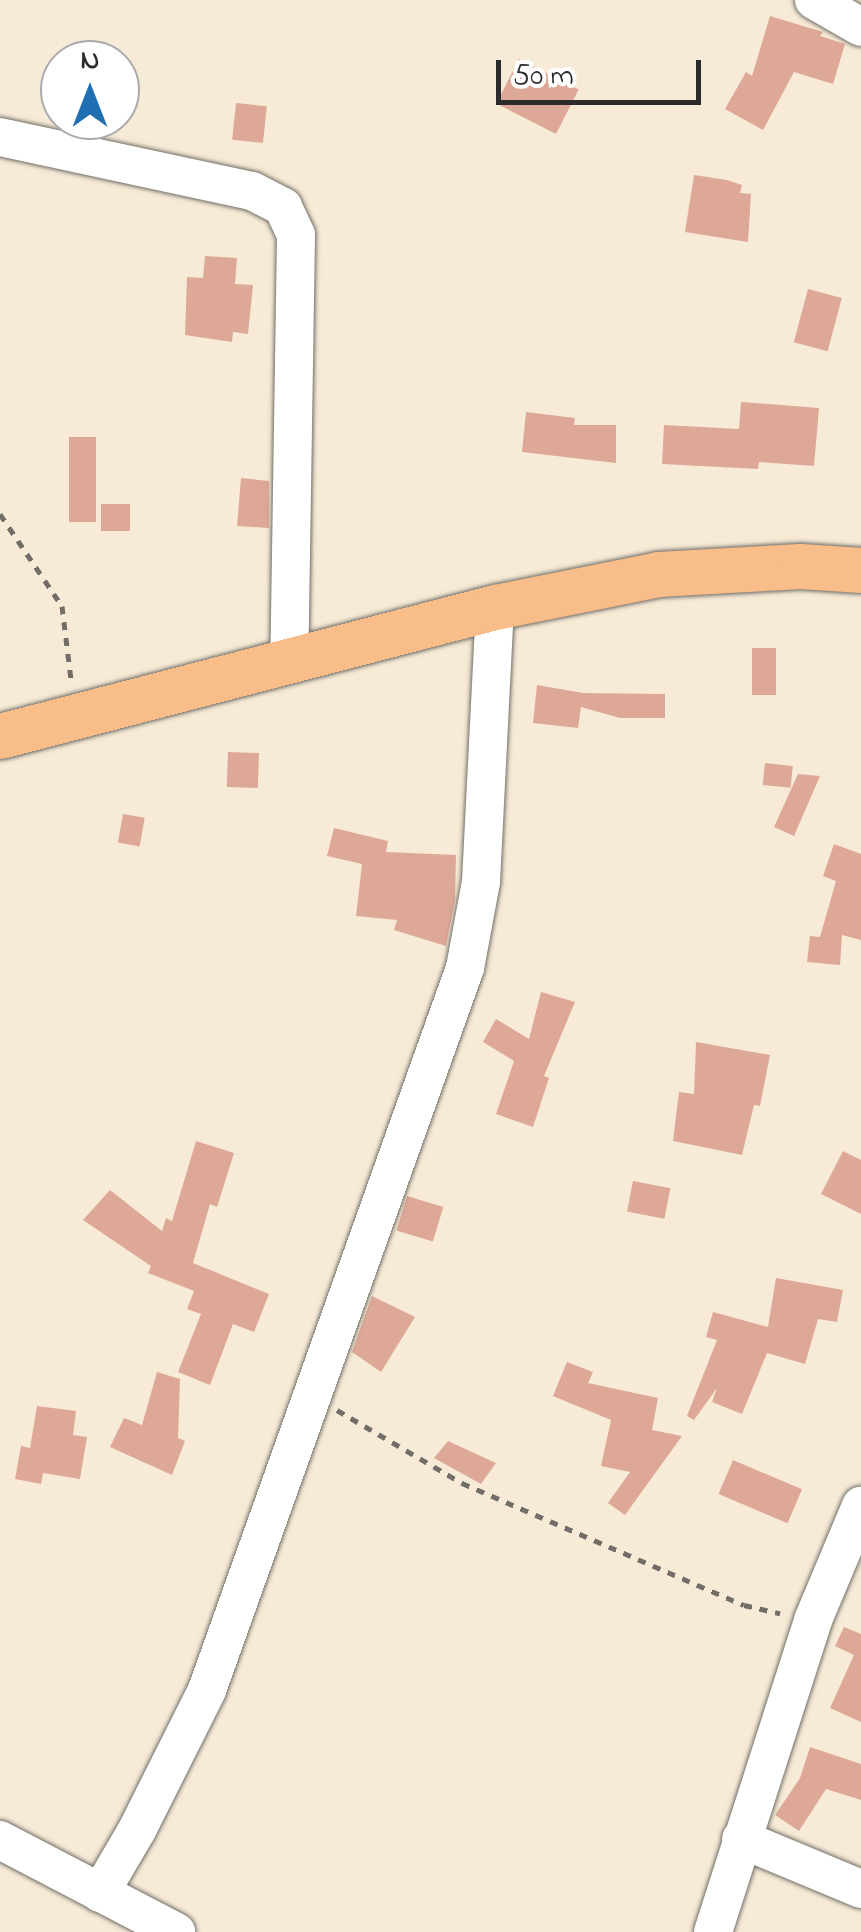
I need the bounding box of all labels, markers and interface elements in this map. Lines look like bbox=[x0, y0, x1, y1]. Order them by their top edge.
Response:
north arrow bbox=[40, 40, 140, 140]
scale bar bbox=[501, 40, 706, 102]
text: N bbox=[81, 41, 99, 82]
text: 50 m bbox=[513, 55, 574, 99]

